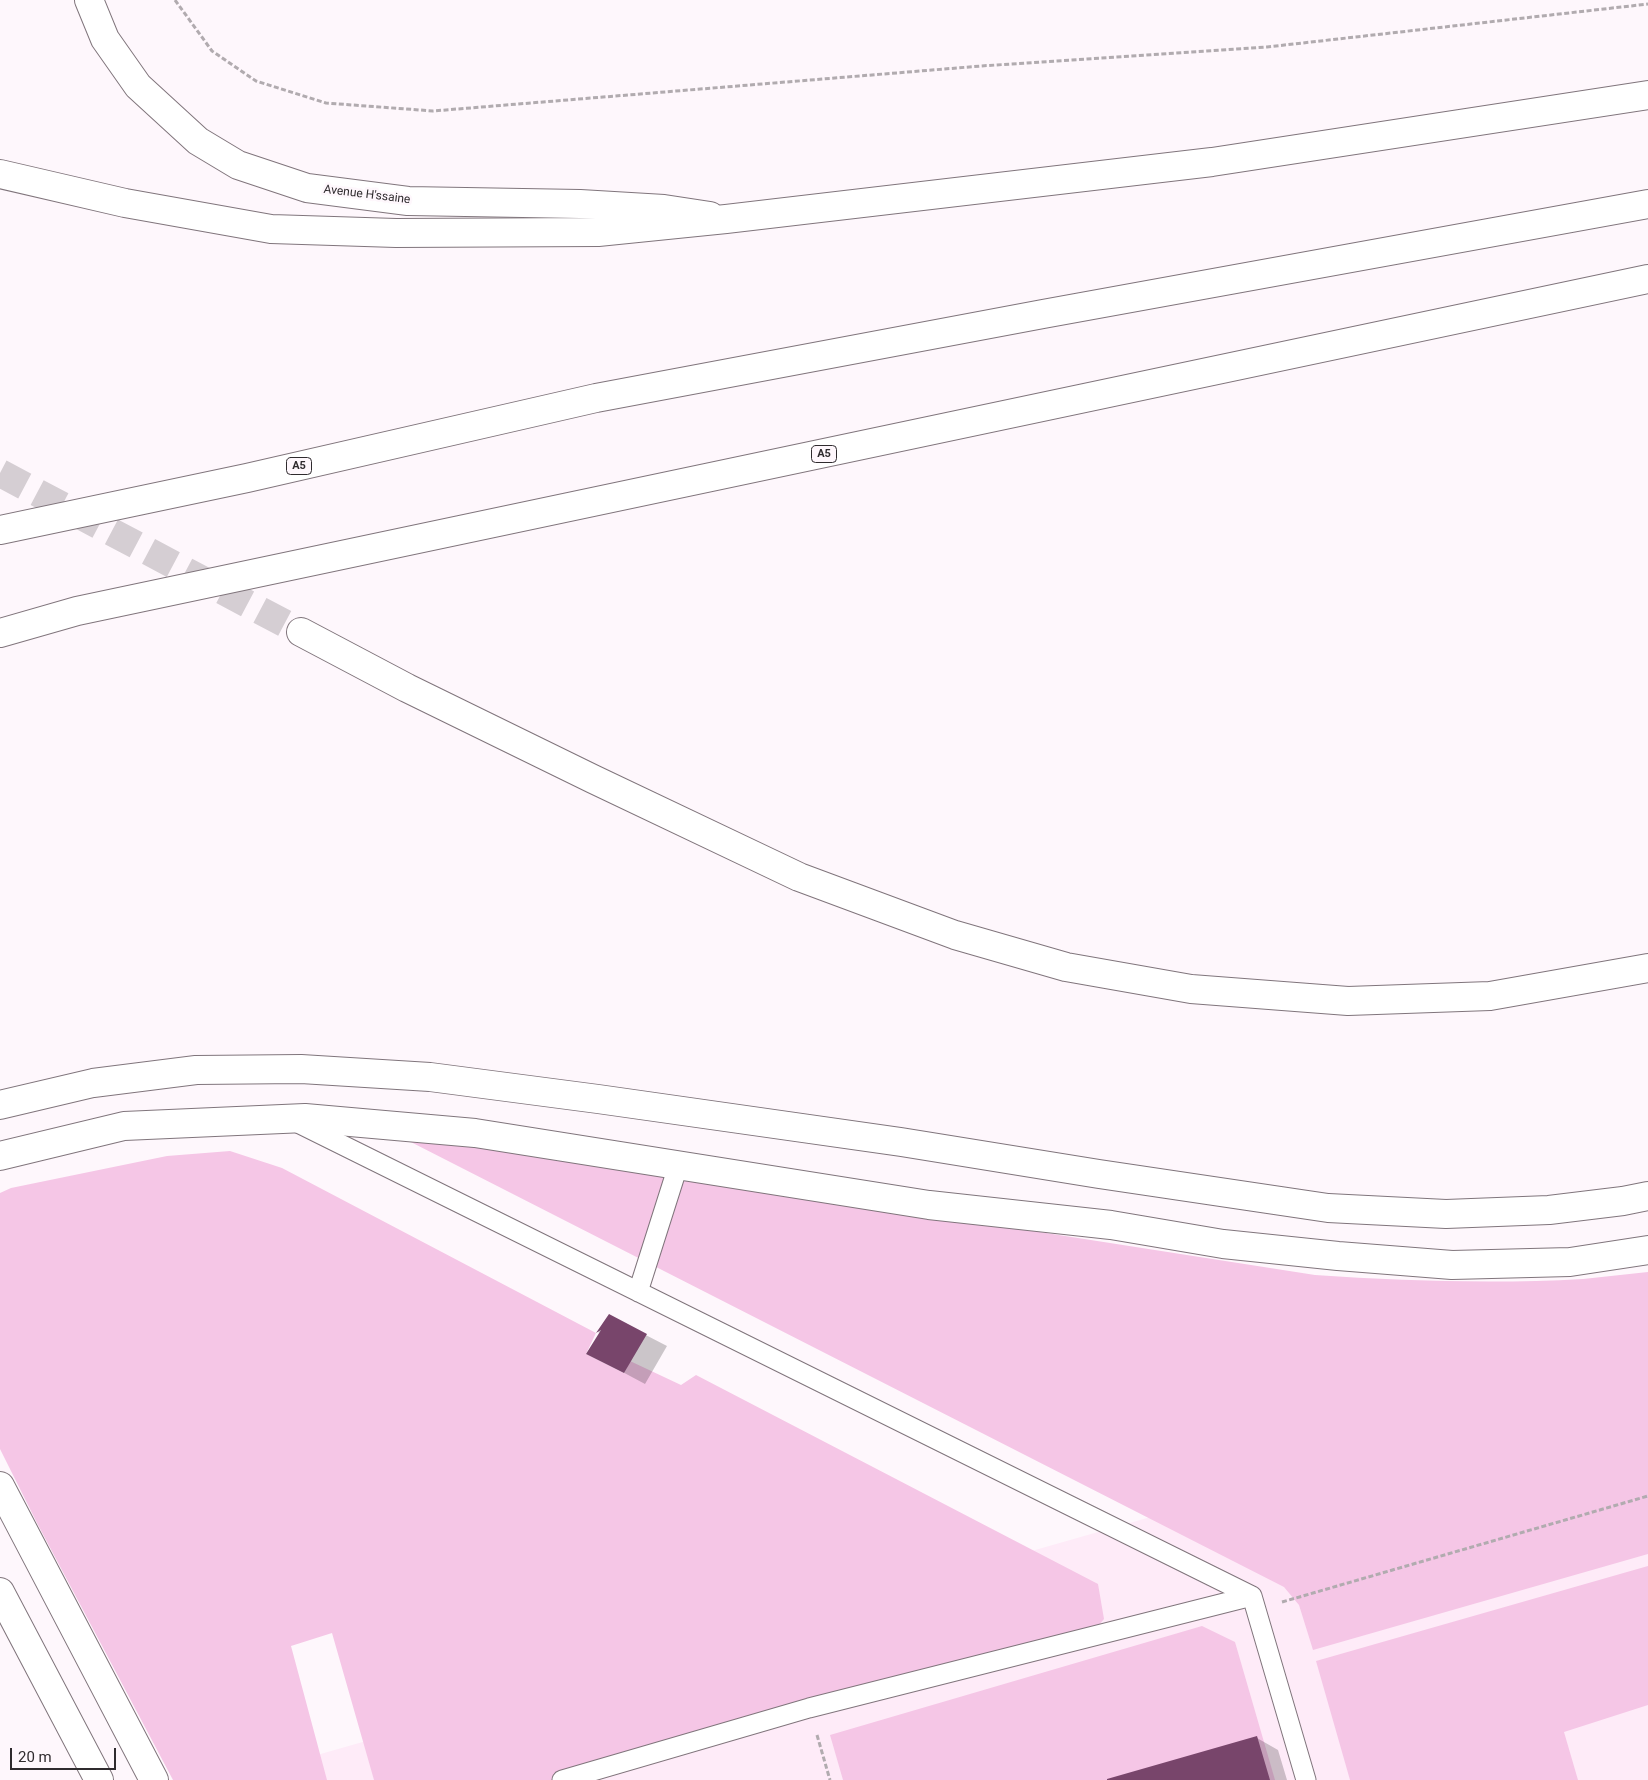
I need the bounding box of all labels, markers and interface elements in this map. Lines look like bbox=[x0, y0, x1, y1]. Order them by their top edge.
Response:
street label: Avenue H'ssaine bbox=[323, 183, 411, 207]
road number: A5 bbox=[812, 446, 836, 462]
road number: A5 bbox=[286, 458, 312, 474]
scale bar bbox=[12, 1738, 119, 1770]
text: 20 m bbox=[18, 1748, 52, 1766]

